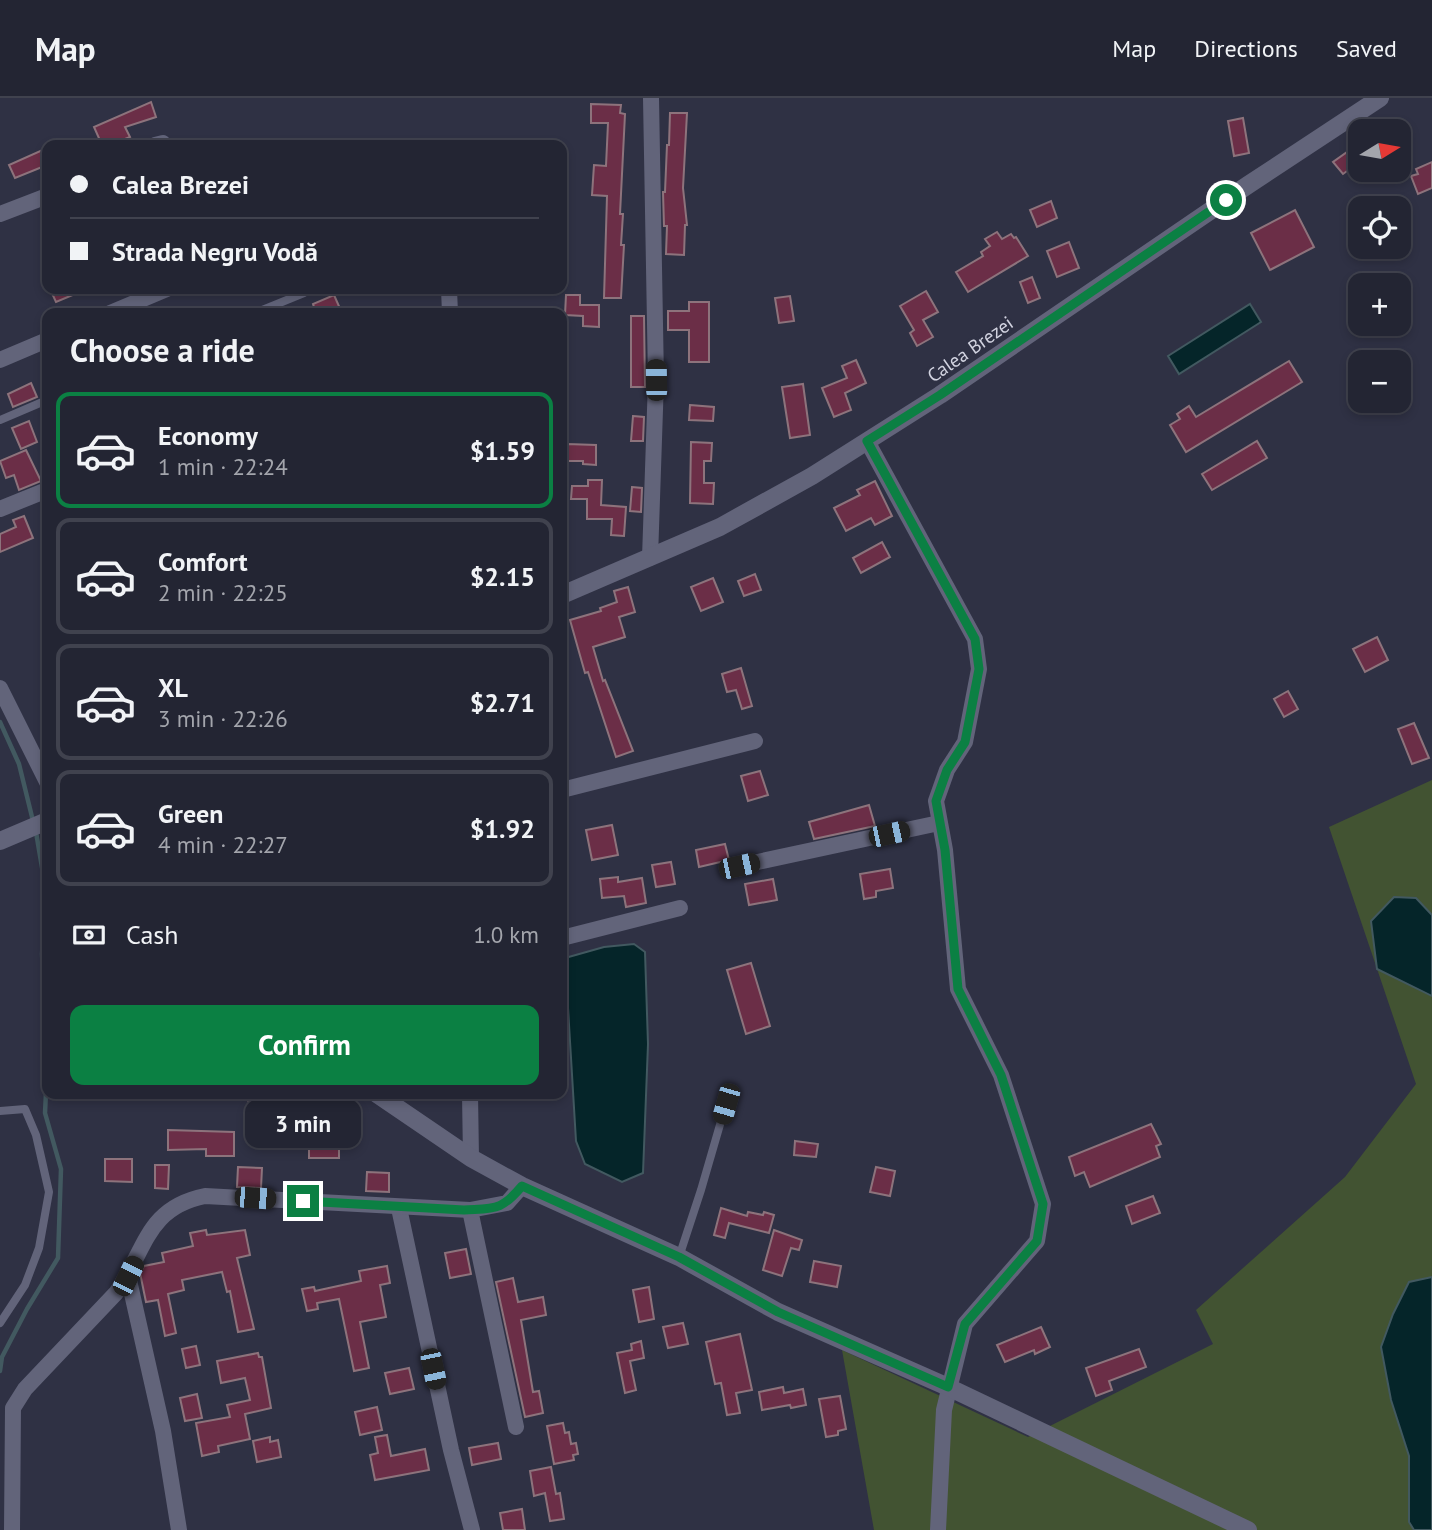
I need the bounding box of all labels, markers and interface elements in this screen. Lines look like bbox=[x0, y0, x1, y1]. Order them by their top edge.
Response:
text: Map bbox=[35, 27, 96, 70]
text: Map bbox=[1112, 33, 1156, 64]
text: Directions bbox=[1194, 33, 1298, 64]
text: Saved bbox=[1336, 33, 1397, 64]
north arrow bbox=[1348, 119, 1410, 182]
map controls bbox=[1348, 119, 1411, 413]
text: Calea Brezei bbox=[112, 168, 249, 201]
route start bbox=[1210, 184, 1242, 216]
button: locate bbox=[1348, 196, 1411, 259]
text: Strada Negru Vodă bbox=[112, 235, 318, 268]
button: + bbox=[1348, 273, 1411, 336]
street label: Calea Brezei bbox=[922, 311, 1018, 387]
text: Choose a ride bbox=[70, 329, 255, 371]
button: − bbox=[1348, 350, 1411, 413]
car bbox=[646, 359, 667, 401]
icon: car bbox=[74, 419, 137, 482]
text: Economy bbox=[158, 419, 258, 452]
text: $1.59 bbox=[470, 434, 535, 467]
text: 1 min · 22:24 bbox=[158, 452, 288, 481]
icon: car bbox=[74, 545, 137, 608]
text: Comfort bbox=[158, 545, 248, 578]
text: $2.15 bbox=[470, 560, 535, 593]
text: 2 min · 22:25 bbox=[158, 578, 288, 607]
icon: car bbox=[74, 671, 137, 734]
text: XL bbox=[158, 671, 188, 704]
text: $2.71 bbox=[470, 686, 535, 719]
text: 3 min · 22:26 bbox=[158, 704, 288, 733]
icon: car bbox=[74, 797, 137, 860]
text: Green bbox=[158, 797, 223, 830]
text: $1.92 bbox=[470, 812, 535, 845]
car bbox=[867, 819, 912, 849]
text: 4 min · 22:27 bbox=[158, 830, 288, 859]
car bbox=[717, 851, 762, 881]
icon: cash bbox=[70, 916, 108, 954]
text: Cash bbox=[126, 918, 178, 951]
text: 1.0 km bbox=[473, 920, 539, 949]
button: Confirm bbox=[70, 1005, 539, 1085]
car bbox=[711, 1081, 742, 1127]
callout: 3 min bbox=[245, 1100, 361, 1148]
text: 3 min bbox=[275, 1109, 331, 1138]
route end bbox=[287, 1185, 319, 1217]
car bbox=[234, 1186, 277, 1210]
car bbox=[110, 1253, 147, 1299]
car bbox=[419, 1346, 448, 1392]

